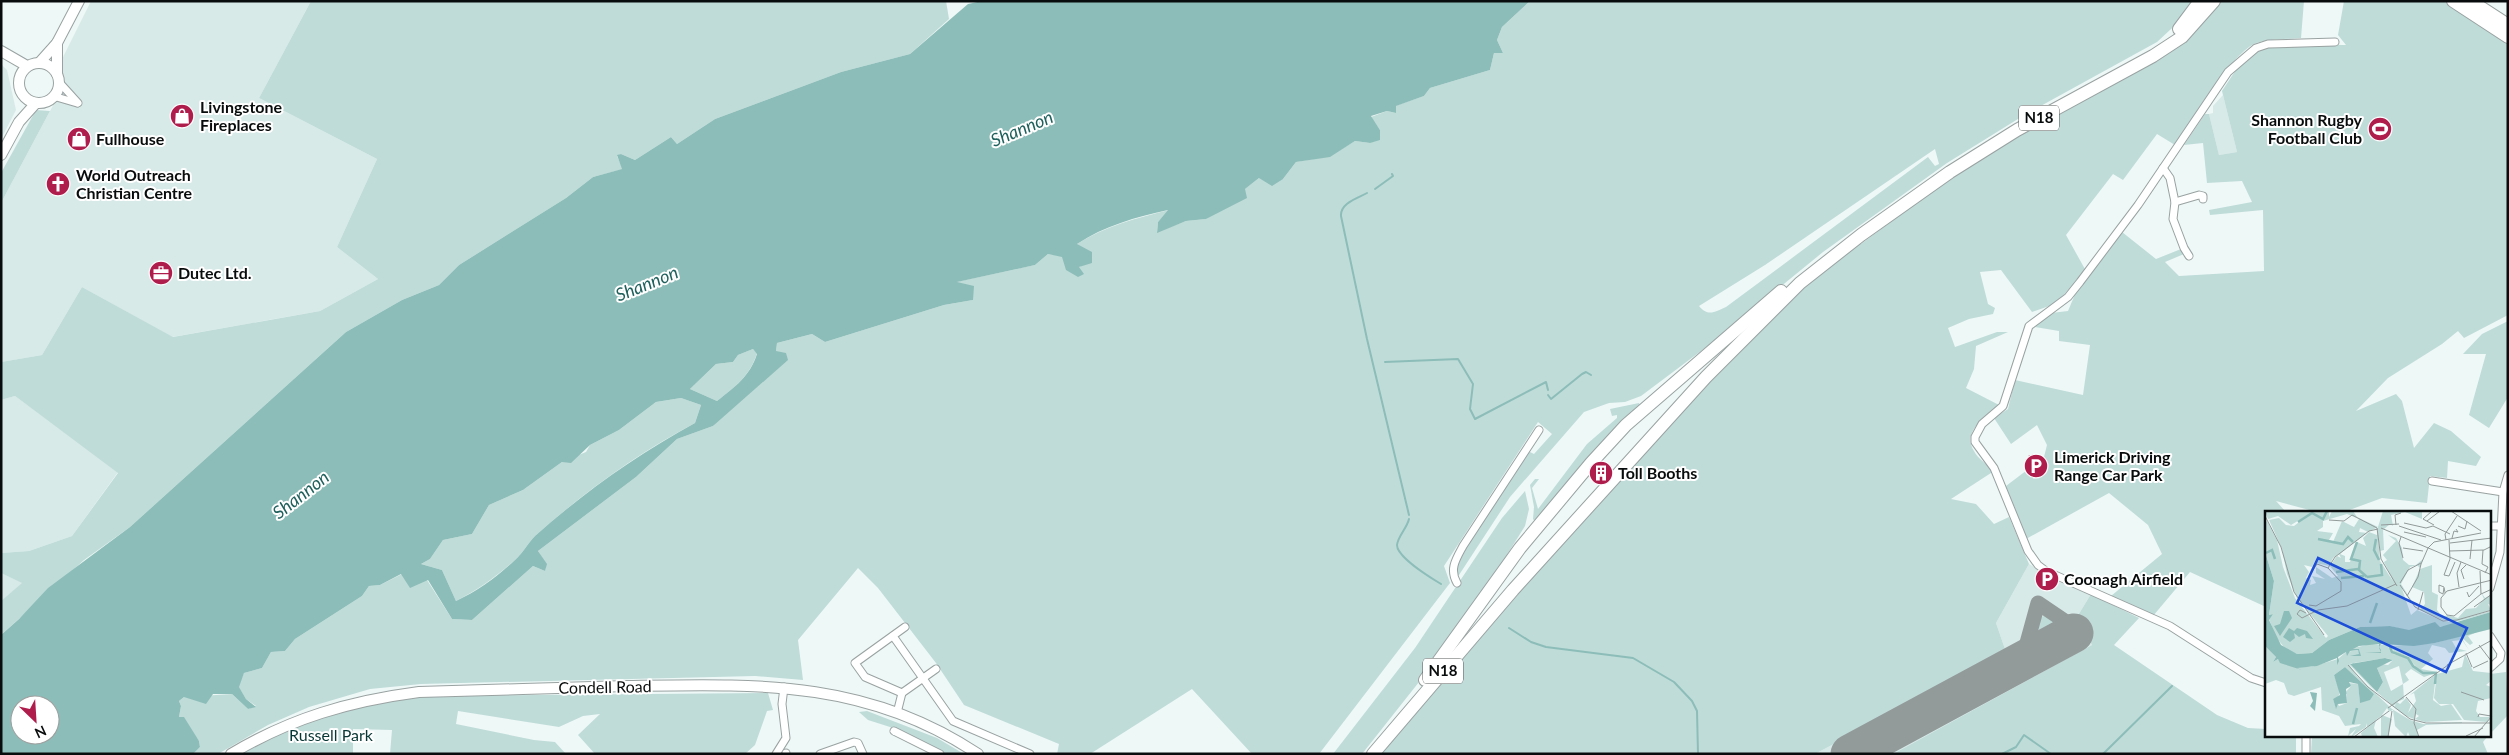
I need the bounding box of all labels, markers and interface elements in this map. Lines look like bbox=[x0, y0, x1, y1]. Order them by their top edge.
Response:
place label: Livingstone Fireplaces bbox=[200, 97, 282, 134]
shop icon: Livingstone Fireplaces bbox=[169, 103, 195, 129]
water label: Shannon bbox=[987, 105, 1056, 151]
road number: N18 bbox=[2019, 106, 2059, 130]
place label: Shannon Rugby Football Club bbox=[2251, 110, 2363, 147]
sports icon: Shannon Rugby Football Club bbox=[2367, 116, 2393, 142]
shop icon: Fullhouse bbox=[66, 126, 92, 152]
place label: Fullhouse bbox=[96, 129, 165, 148]
place label: World Outreach Christian Centre bbox=[76, 165, 193, 202]
church icon: World Outreach Christian Centre bbox=[45, 171, 71, 197]
office icon: Dutec Ltd. bbox=[148, 260, 174, 286]
water label: Shannon bbox=[612, 261, 681, 306]
place label: Dutec Ltd. bbox=[178, 263, 252, 282]
place label: Limerick Driving Range Car Park bbox=[2054, 447, 2171, 484]
parking icon: Limerick Driving Range Car Park bbox=[2023, 453, 2049, 479]
building icon: Toll Booths bbox=[1588, 460, 1614, 486]
place label: Toll Booths bbox=[1618, 463, 1697, 482]
water label: Shannon bbox=[268, 465, 333, 523]
inset map bbox=[2265, 511, 2492, 738]
parking icon: Coonagh Airfield bbox=[2034, 566, 2060, 592]
place label: Coonagh Airfield bbox=[2064, 569, 2183, 588]
road number: N18 bbox=[1423, 658, 1463, 684]
street label: Condell Road bbox=[558, 676, 652, 697]
north arrow bbox=[10, 695, 60, 745]
text: N bbox=[32, 722, 49, 742]
park label: Russell Park bbox=[289, 725, 374, 744]

